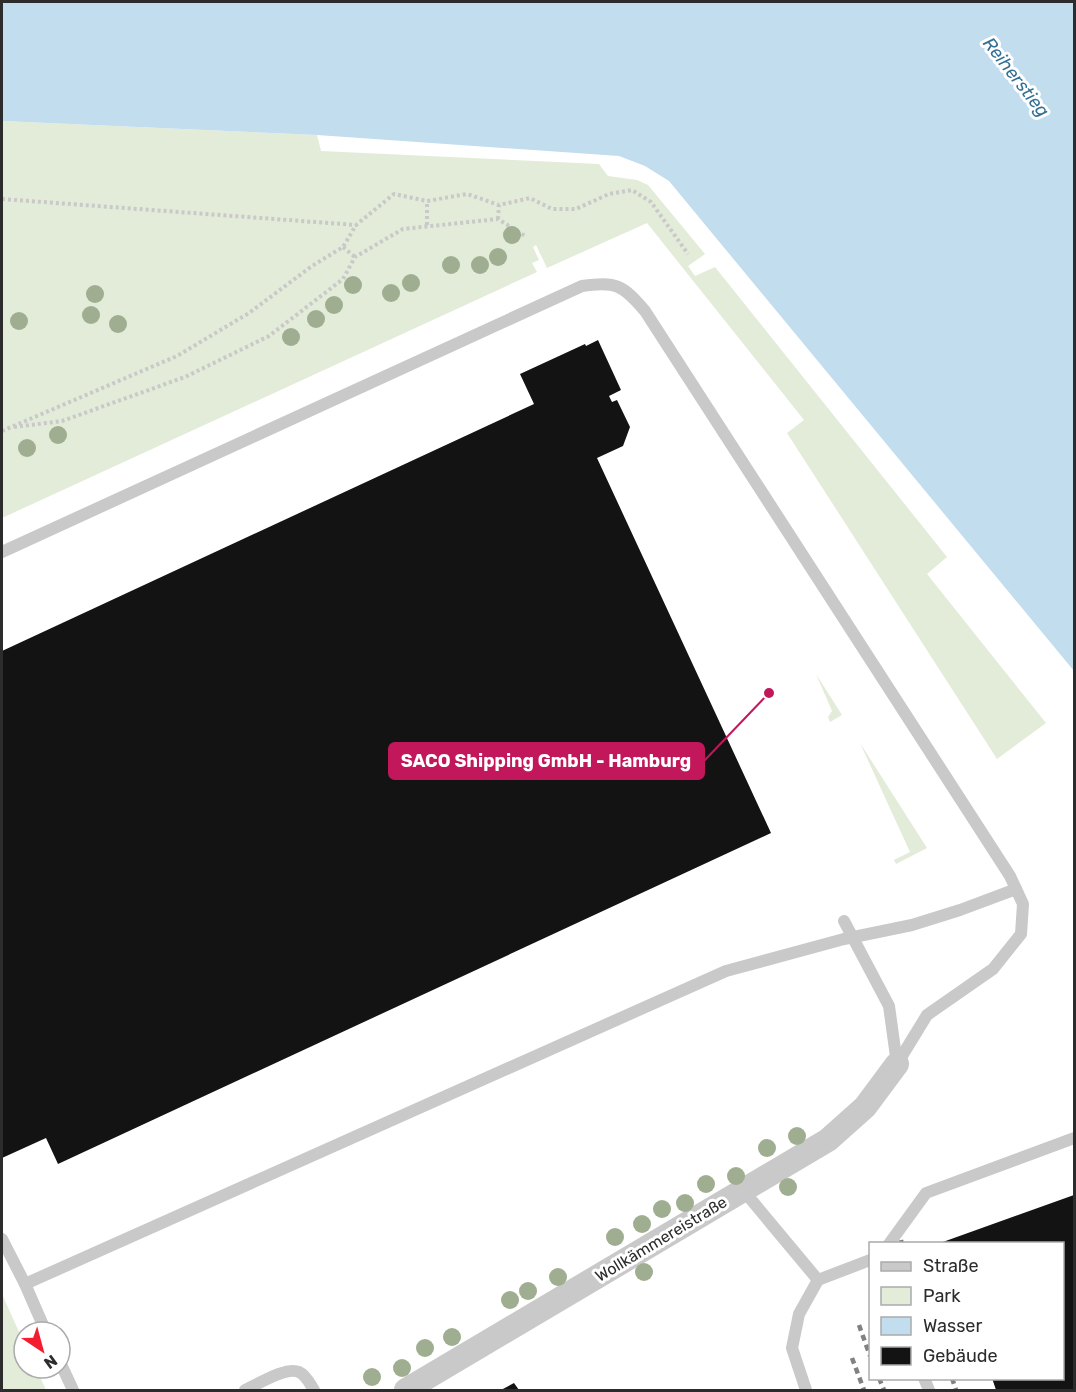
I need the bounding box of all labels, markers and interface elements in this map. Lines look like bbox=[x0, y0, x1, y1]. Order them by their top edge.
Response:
water label: Reiherstieg bbox=[978, 33, 1054, 122]
callout: SACO Shipping GmbH - Hamburg bbox=[389, 743, 704, 779]
text: SACO Shipping GmbH - Hamburg bbox=[401, 750, 691, 772]
street label: Wollkämmereistraße bbox=[592, 1192, 730, 1286]
legend bbox=[869, 1242, 1064, 1380]
text: Straße bbox=[923, 1255, 979, 1277]
text: Park bbox=[923, 1285, 961, 1307]
text: Wasser bbox=[923, 1315, 982, 1337]
north arrow bbox=[12, 1320, 72, 1380]
text: Gebäude bbox=[923, 1345, 998, 1367]
text: N bbox=[40, 1351, 61, 1373]

